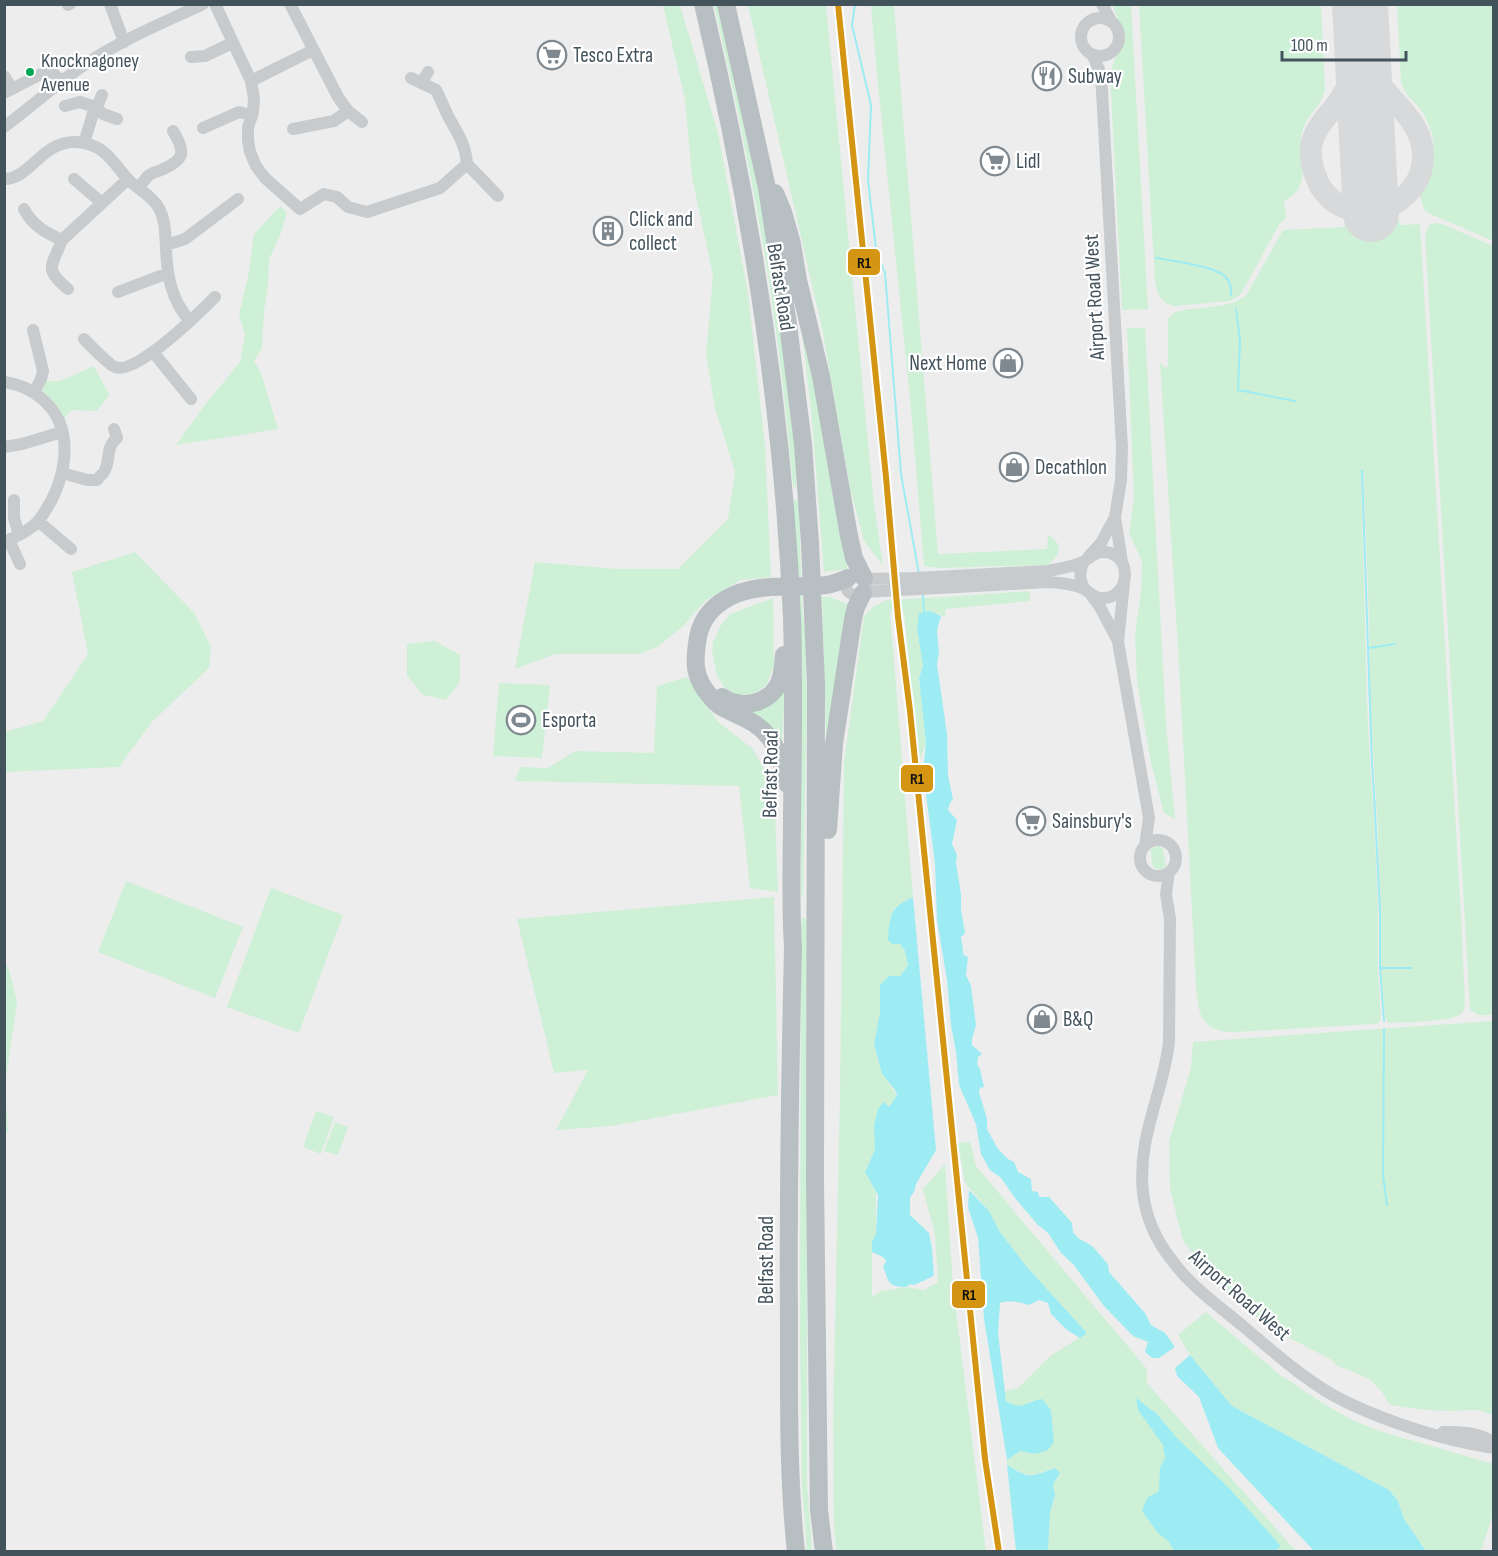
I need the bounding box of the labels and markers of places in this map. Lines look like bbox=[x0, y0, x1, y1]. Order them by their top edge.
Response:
supermarket icon: Tesco Extra bbox=[536, 39, 568, 71]
place label: Tesco Extra bbox=[573, 43, 653, 68]
place label: Knocknagoney Avenue bbox=[40, 49, 139, 97]
restaurant icon: Subway bbox=[1031, 60, 1063, 92]
place label: Subway bbox=[1068, 64, 1122, 89]
marker: Knocknagoney Avenue bbox=[24, 66, 36, 78]
supermarket icon: Lidl bbox=[979, 145, 1011, 177]
place label: Lidl bbox=[1016, 149, 1040, 174]
place label: Click and collect bbox=[629, 207, 693, 256]
building icon: Click and collect bbox=[592, 215, 624, 247]
shop icon: Next Home bbox=[992, 347, 1024, 379]
place label: Next Home bbox=[909, 351, 987, 376]
shop icon: Decathlon bbox=[998, 451, 1030, 483]
place label: Decathlon bbox=[1035, 455, 1107, 480]
sports icon: Esporta bbox=[505, 704, 537, 736]
place label: Esporta bbox=[542, 708, 596, 733]
supermarket icon: Sainsbury's bbox=[1015, 805, 1047, 837]
place label: Sainsbury's bbox=[1052, 809, 1132, 834]
shop icon: B&Q bbox=[1026, 1003, 1058, 1035]
place label: B&Q bbox=[1063, 1007, 1093, 1032]

